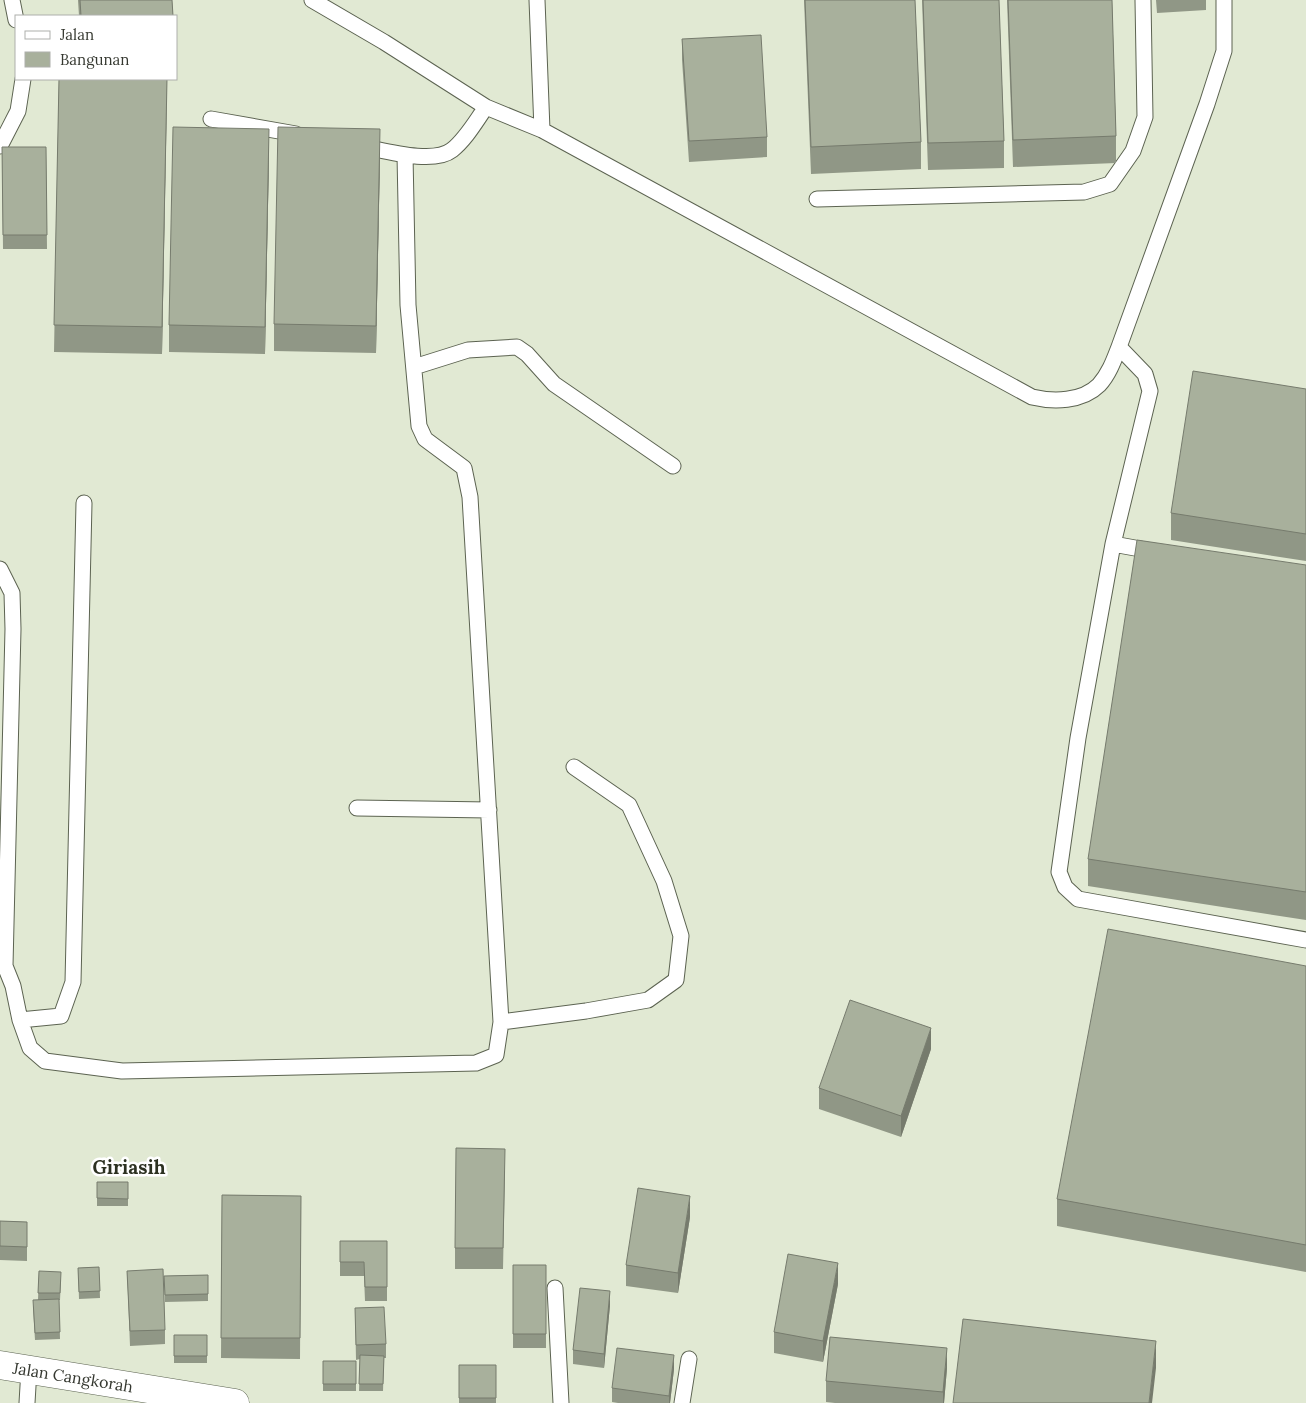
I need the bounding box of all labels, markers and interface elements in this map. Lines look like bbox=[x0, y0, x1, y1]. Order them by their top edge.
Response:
legend bbox=[15, 15, 178, 80]
text: Jalan bbox=[59, 25, 94, 44]
text: Bangunan bbox=[60, 50, 129, 69]
district label: Giriasih bbox=[93, 1155, 166, 1179]
street label: Jalan Cangkorah bbox=[10, 1357, 135, 1396]

